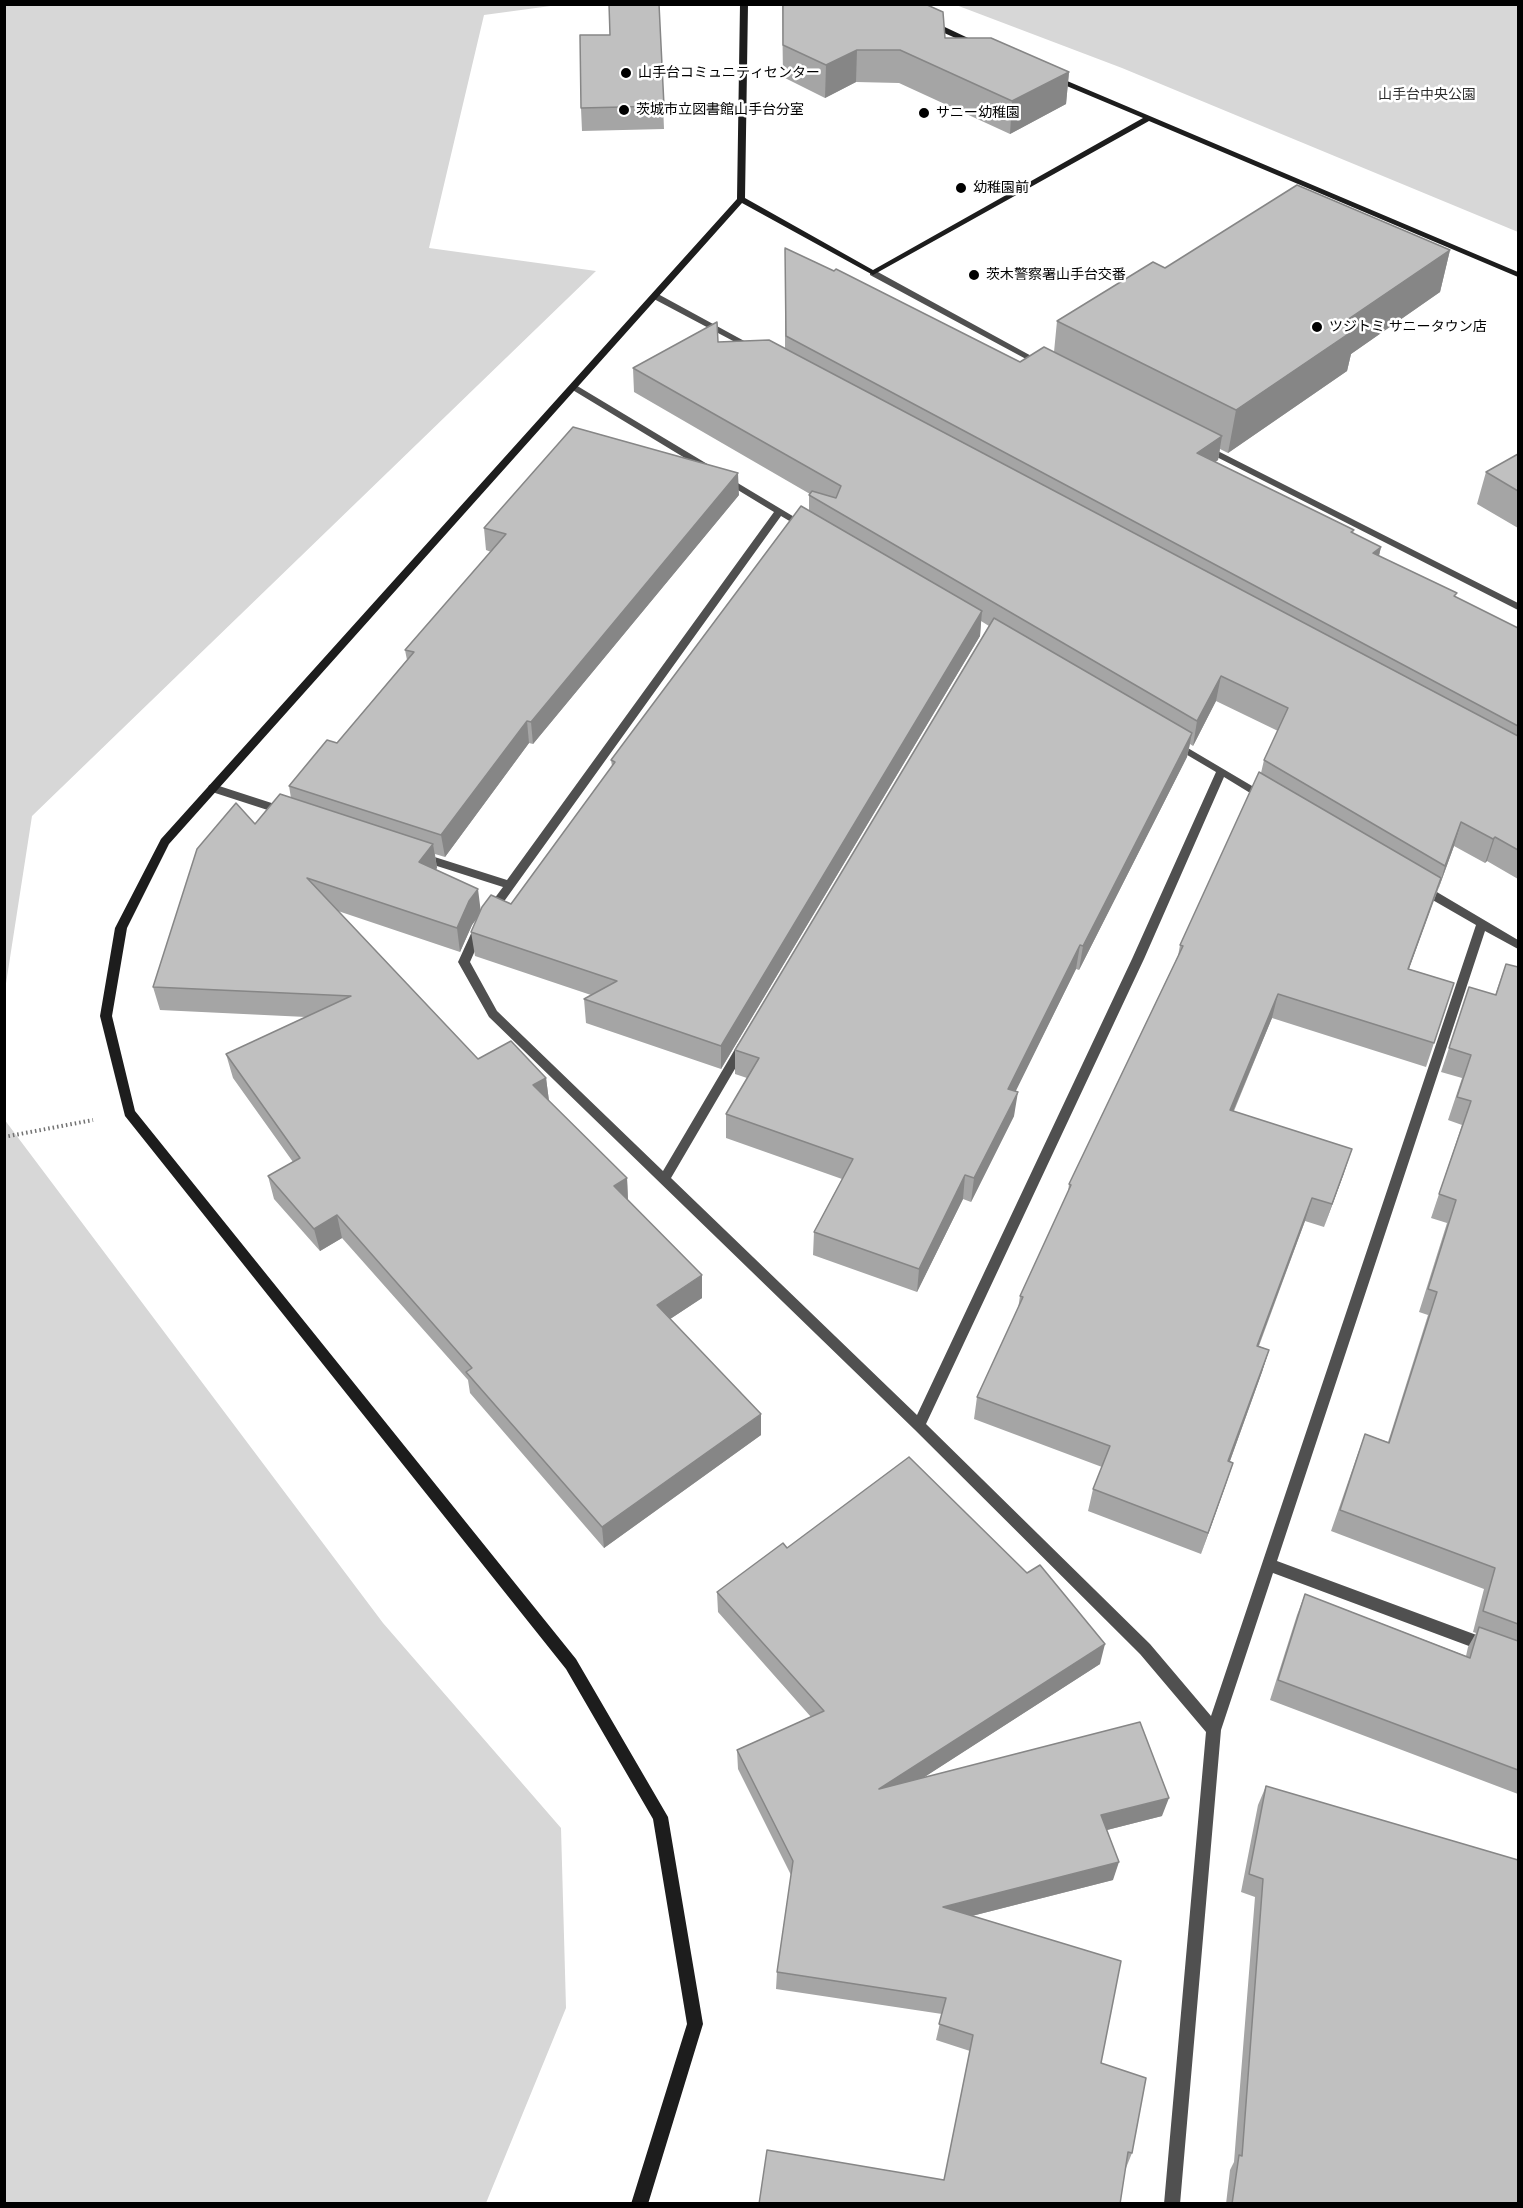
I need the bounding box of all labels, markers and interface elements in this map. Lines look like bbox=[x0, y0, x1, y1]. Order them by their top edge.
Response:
place label: 山手台コミュニティセンター bbox=[638, 65, 820, 81]
marker: 山手台コミュニティセンター bbox=[619, 66, 633, 80]
park label: 山手台中央公園 bbox=[1378, 87, 1476, 103]
place label: 茨城市立図書館山手台分室 bbox=[636, 102, 804, 118]
marker: 茨城市立図書館山手台分室 bbox=[617, 103, 631, 117]
place label: サニー幼稚園 bbox=[936, 105, 1020, 121]
marker: サニー幼稚園 bbox=[917, 106, 931, 120]
place label: 幼稚園前 bbox=[973, 180, 1029, 196]
marker: 幼稚園前 bbox=[954, 181, 968, 195]
place label: 茨木警察署山手台交番 bbox=[986, 267, 1126, 283]
marker: 茨木警察署山手台交番 bbox=[967, 268, 981, 282]
place label: ツジトミ サニータウン店 bbox=[1329, 319, 1487, 335]
marker: ツジトミ サニータウン店 bbox=[1310, 320, 1324, 334]

